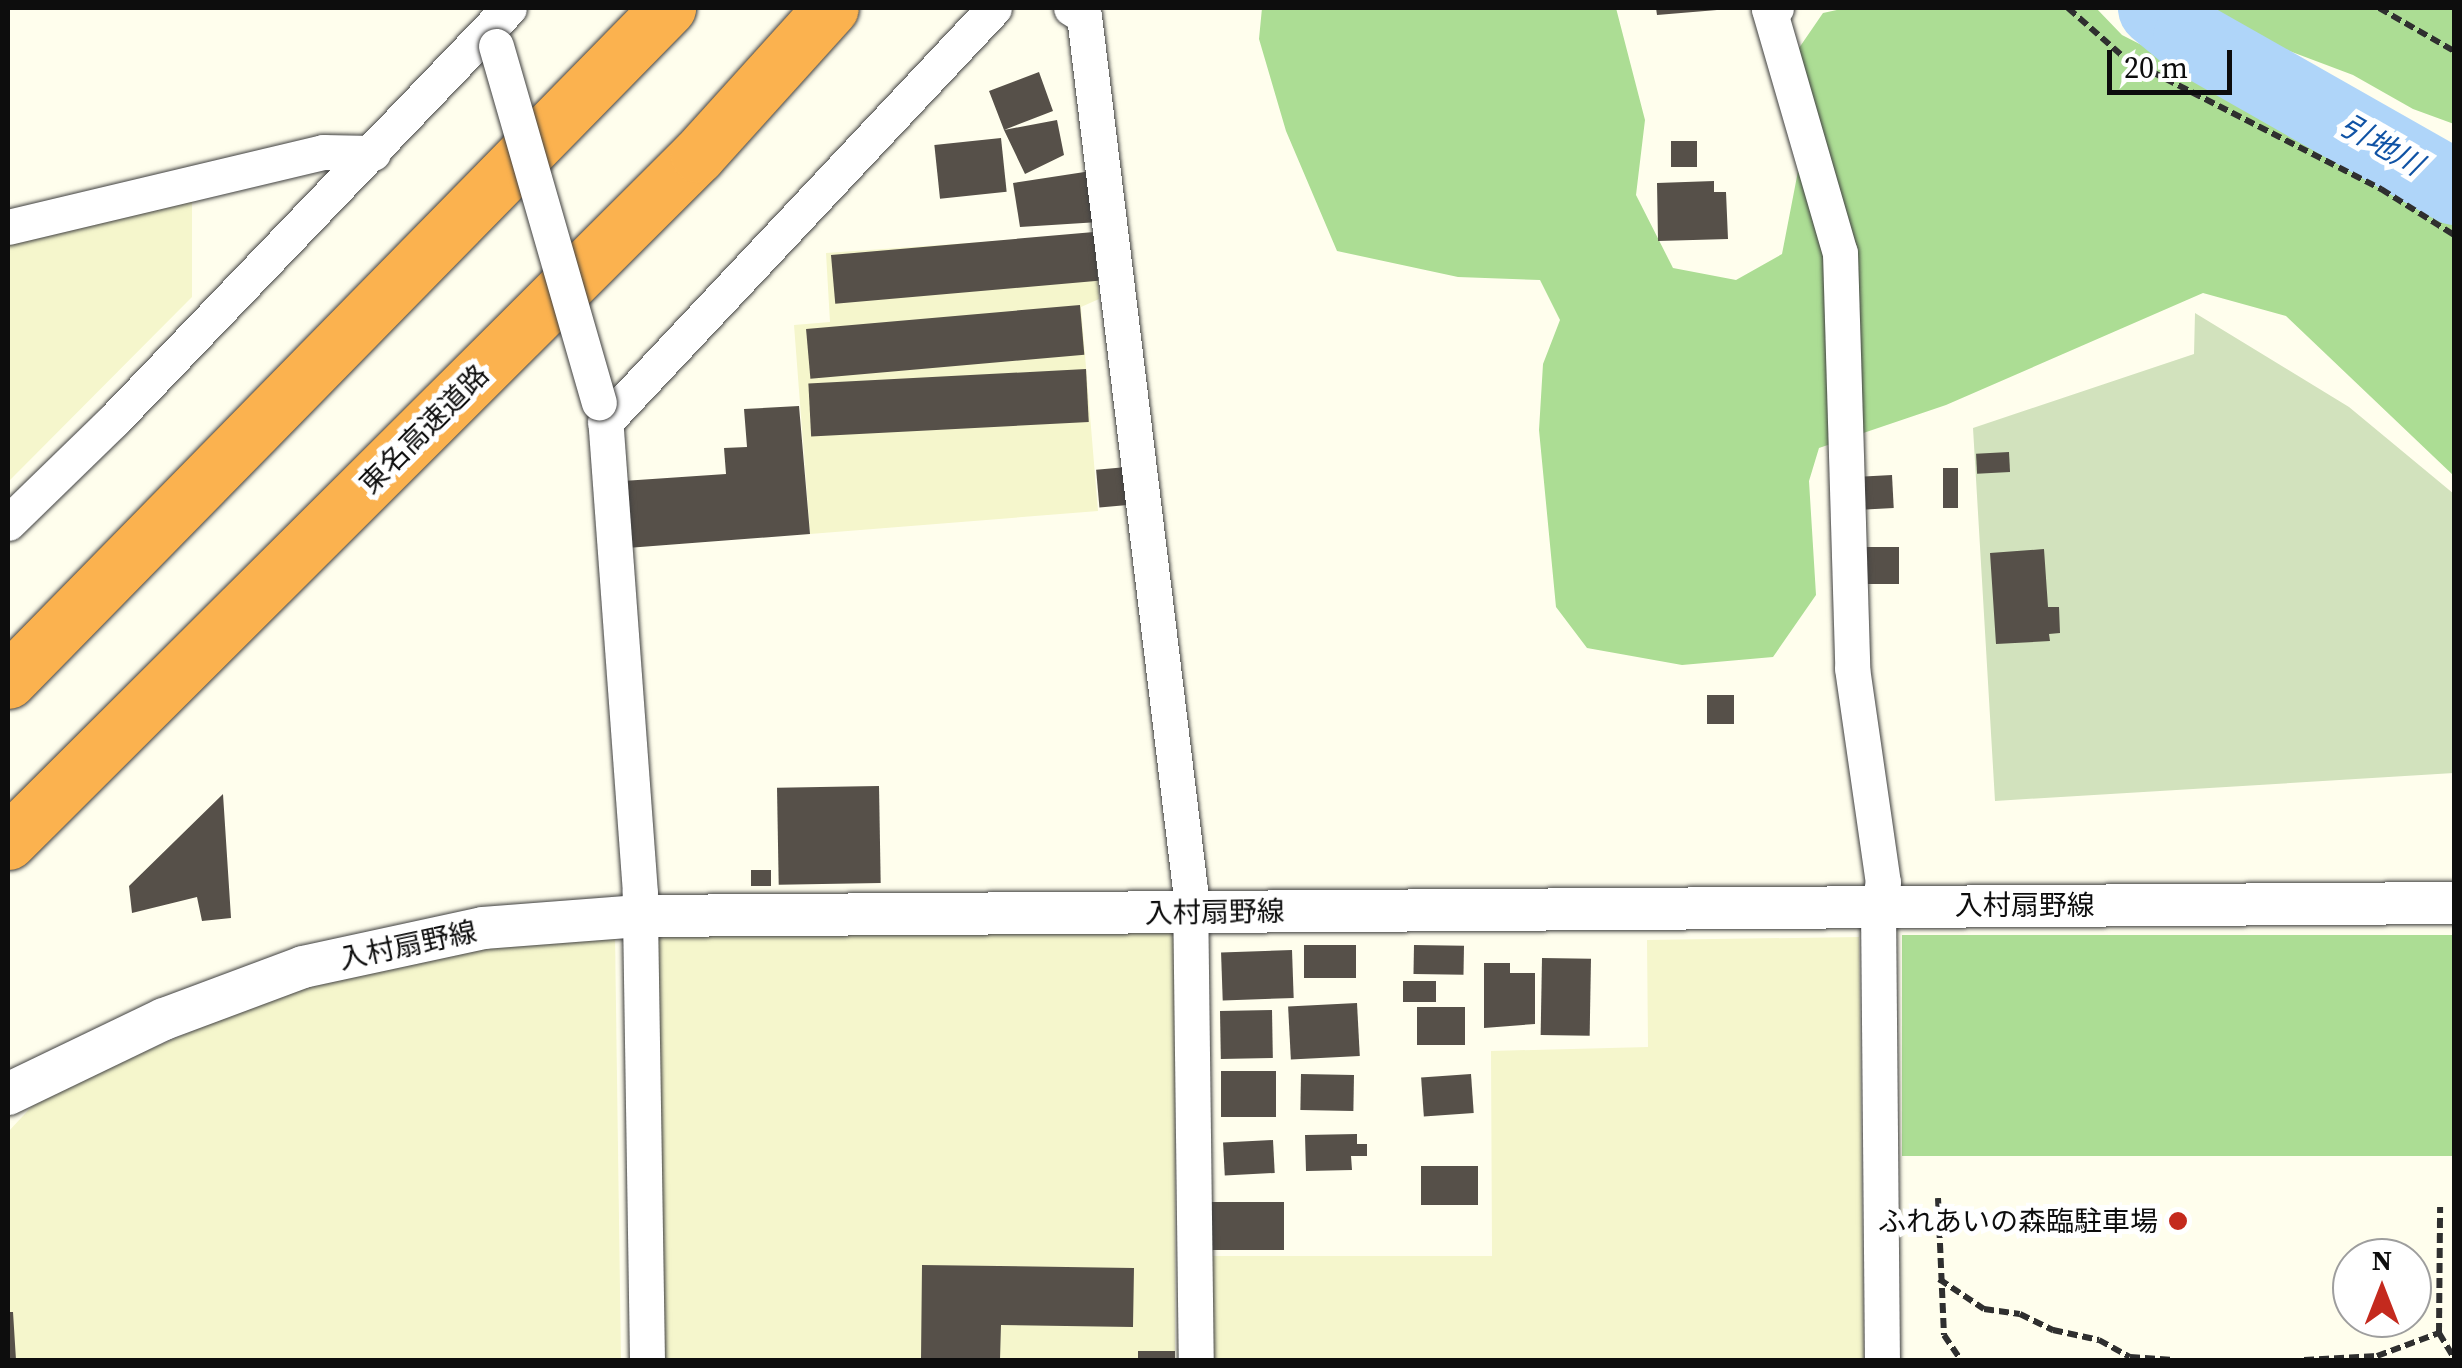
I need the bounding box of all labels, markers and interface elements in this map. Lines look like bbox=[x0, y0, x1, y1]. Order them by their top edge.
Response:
scale bar bbox=[2112, 30, 2237, 92]
text: 20 m bbox=[2124, 47, 2188, 88]
water label: 引地川 bbox=[2333, 107, 2429, 183]
street label: 東名高速道路 bbox=[353, 358, 495, 500]
street label: 入村扇野線 bbox=[1955, 888, 2095, 922]
street label: 入村扇野線 bbox=[1145, 894, 1285, 930]
street label: 入村扇野線 bbox=[336, 914, 480, 976]
place label: ふれあいの森臨駐車場 bbox=[1878, 1204, 2158, 1238]
marker: ふれあいの森臨駐車場 bbox=[2167, 1210, 2189, 1232]
north arrow bbox=[2332, 1238, 2432, 1338]
text: N bbox=[2372, 1241, 2392, 1279]

